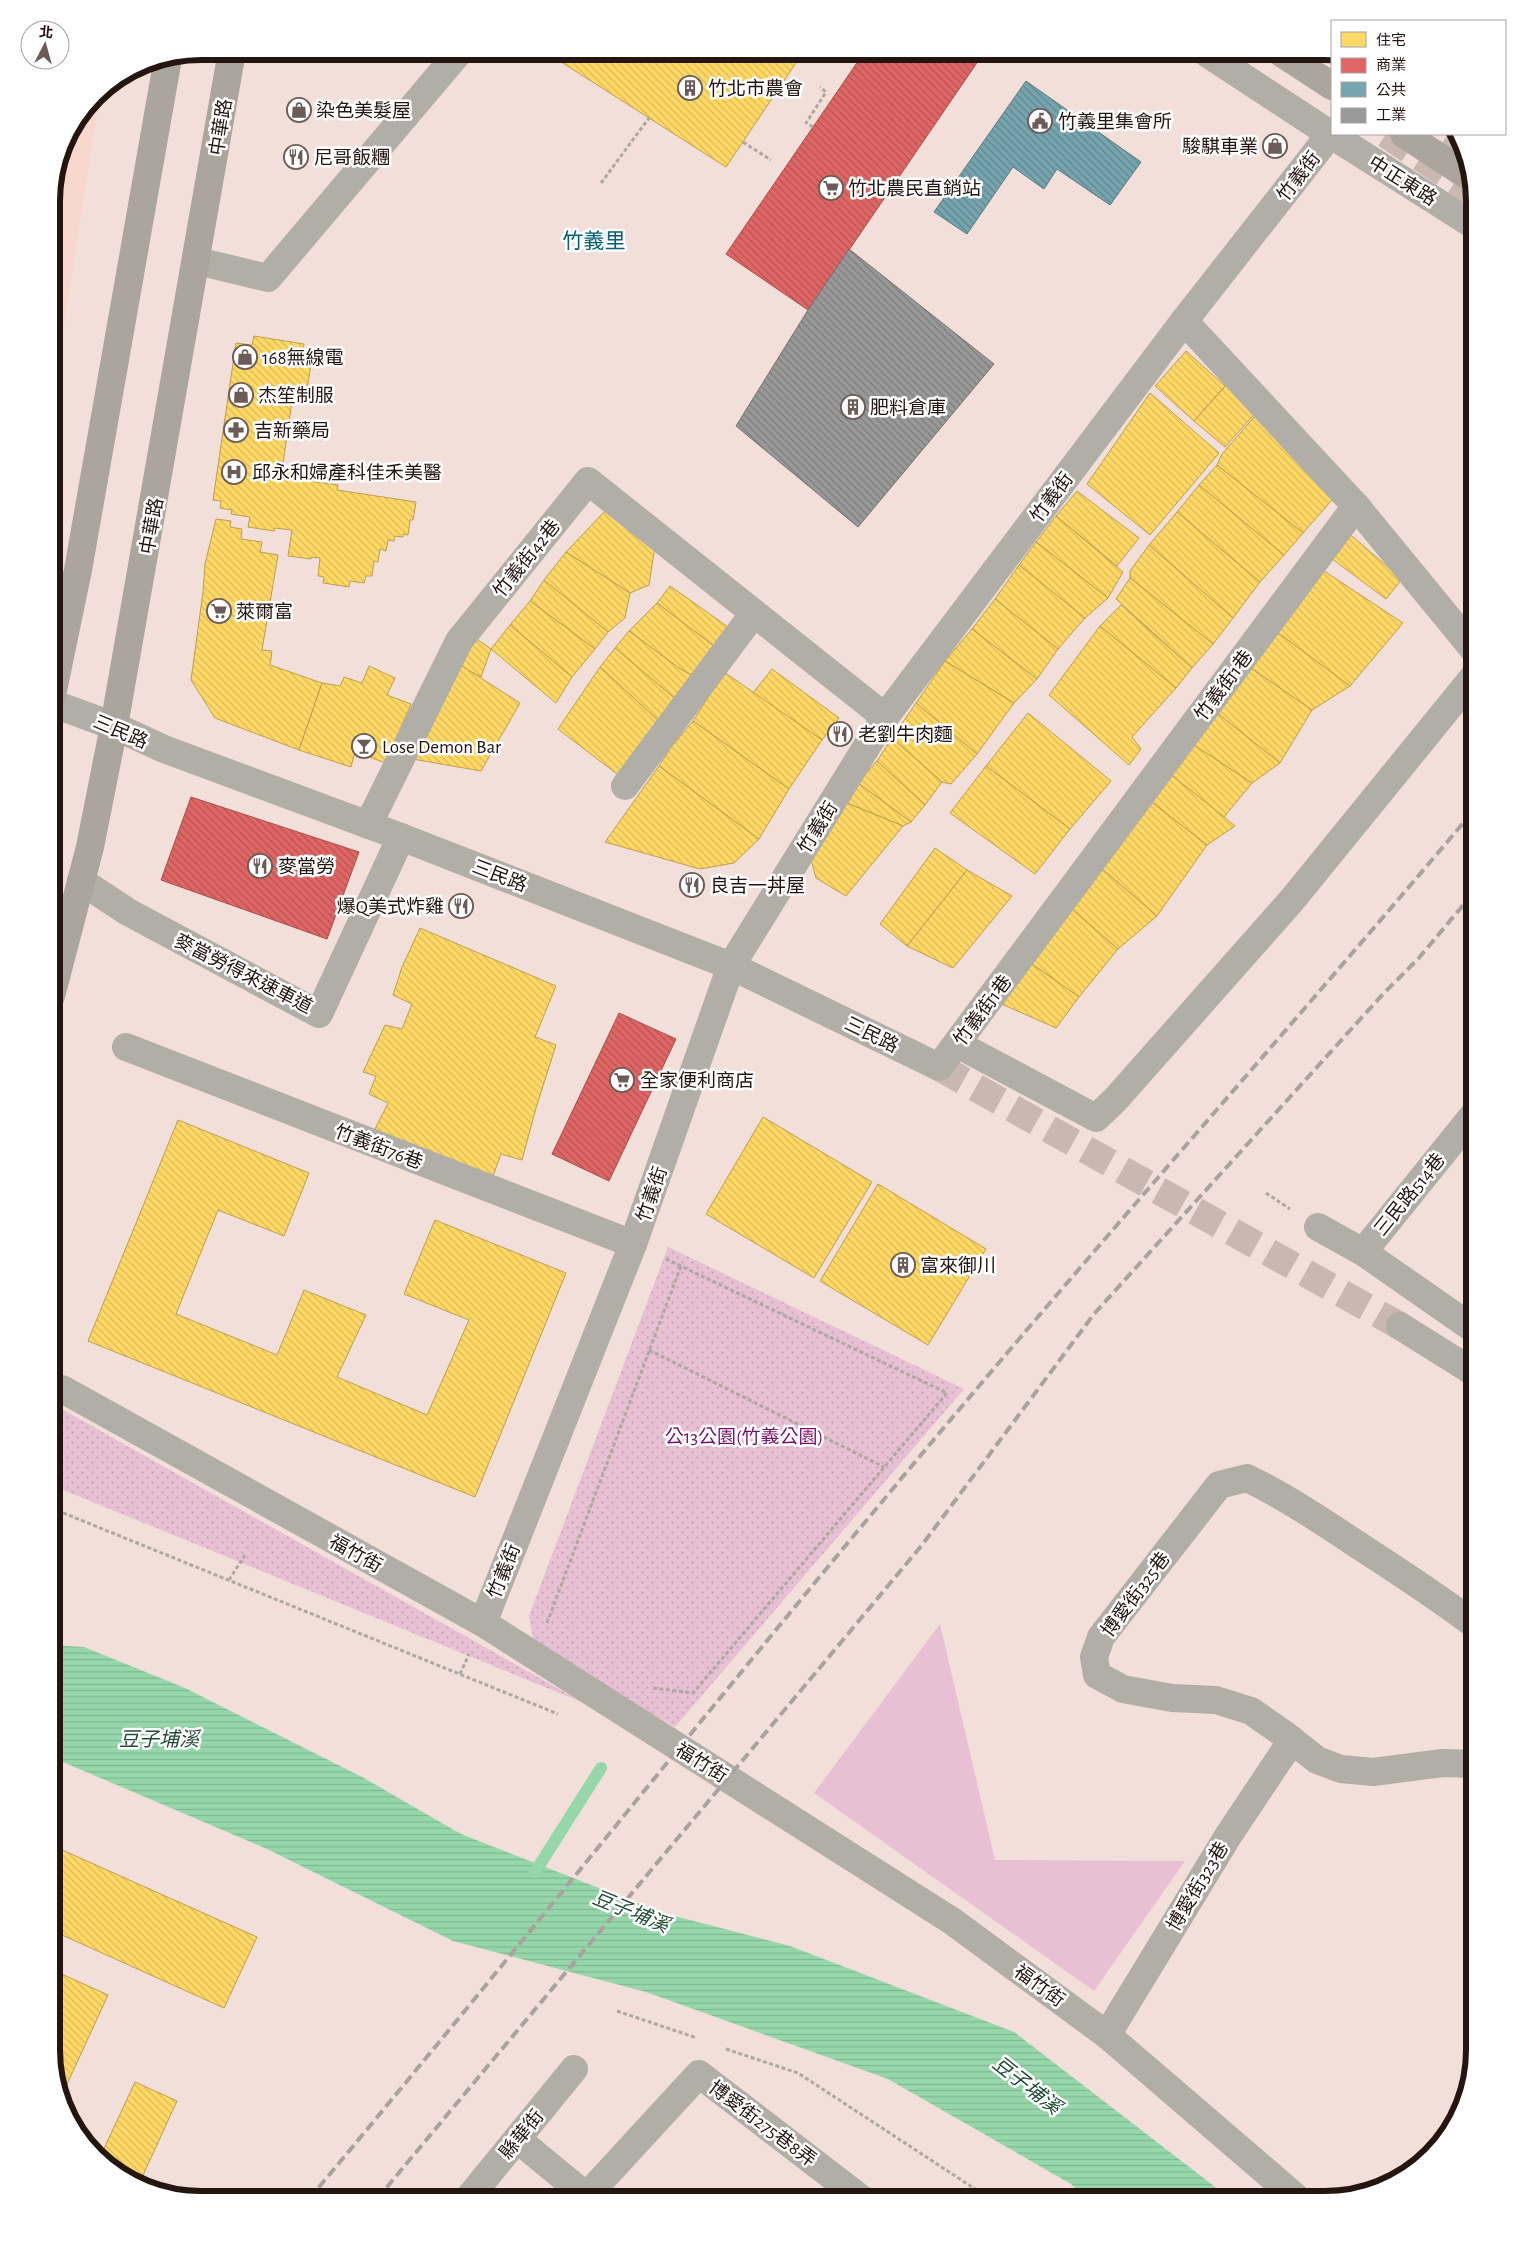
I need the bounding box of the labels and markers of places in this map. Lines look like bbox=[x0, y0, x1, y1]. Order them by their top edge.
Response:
building icon: 竹北市農會 bbox=[677, 75, 703, 101]
place label: 竹北市農會 bbox=[708, 78, 803, 99]
shop icon: 染色美髮屋 bbox=[286, 97, 312, 123]
place label: 染色美髮屋 bbox=[316, 100, 411, 121]
public building icon: 竹義里集會所 bbox=[1027, 108, 1053, 134]
place label: 竹義里集會所 bbox=[1058, 111, 1172, 132]
shop icon: 駿騏車業 bbox=[1262, 133, 1288, 159]
place label: 駿騏車業 bbox=[1182, 136, 1258, 157]
restaurant icon: 尼哥飯糰 bbox=[283, 144, 309, 170]
place label: 尼哥飯糰 bbox=[314, 147, 390, 168]
supermarket icon: 竹北農民直銷站 bbox=[818, 175, 844, 201]
place label: 竹北農民直銷站 bbox=[848, 178, 981, 199]
shop icon: 168無線電 bbox=[232, 344, 258, 370]
place label: 168無線電 bbox=[262, 347, 343, 368]
shop icon: 杰笙制服 bbox=[228, 382, 254, 408]
place label: 杰笙制服 bbox=[258, 385, 334, 406]
building icon: 肥料倉庫 bbox=[840, 394, 866, 420]
place label: 肥料倉庫 bbox=[870, 397, 946, 418]
pharmacy icon: 吉新藥局 bbox=[223, 417, 249, 443]
place label: 吉新藥局 bbox=[254, 420, 330, 441]
hospital icon: 邱永和婦產科佳禾美醫 bbox=[221, 459, 247, 485]
place label: 邱永和婦產科佳禾美醫 bbox=[252, 462, 442, 483]
supermarket icon: 萊爾富 bbox=[206, 598, 232, 624]
place label: 萊爾富 bbox=[236, 601, 293, 622]
restaurant icon: 老劉牛肉麵 bbox=[827, 721, 853, 747]
place label: 老劉牛肉麵 bbox=[858, 724, 953, 745]
bar icon: Lose Demon Bar bbox=[351, 733, 377, 759]
place label: Lose Demon Bar bbox=[382, 738, 501, 757]
restaurant icon: 麥當勞 bbox=[247, 853, 273, 879]
place label: 麥當勞 bbox=[278, 857, 335, 877]
restaurant icon: 良吉一丼屋 bbox=[679, 872, 705, 898]
place label: 良吉一丼屋 bbox=[710, 875, 805, 896]
restaurant icon: 爆Q美式炸雞 bbox=[448, 893, 474, 919]
place label: 爆Q美式炸雞 bbox=[337, 896, 444, 917]
supermarket icon: 全家便利商店 bbox=[609, 1067, 635, 1093]
place label: 全家便利商店 bbox=[640, 1070, 754, 1091]
building icon: 富來御川 bbox=[890, 1252, 916, 1278]
place label: 富來御川 bbox=[920, 1255, 996, 1276]

